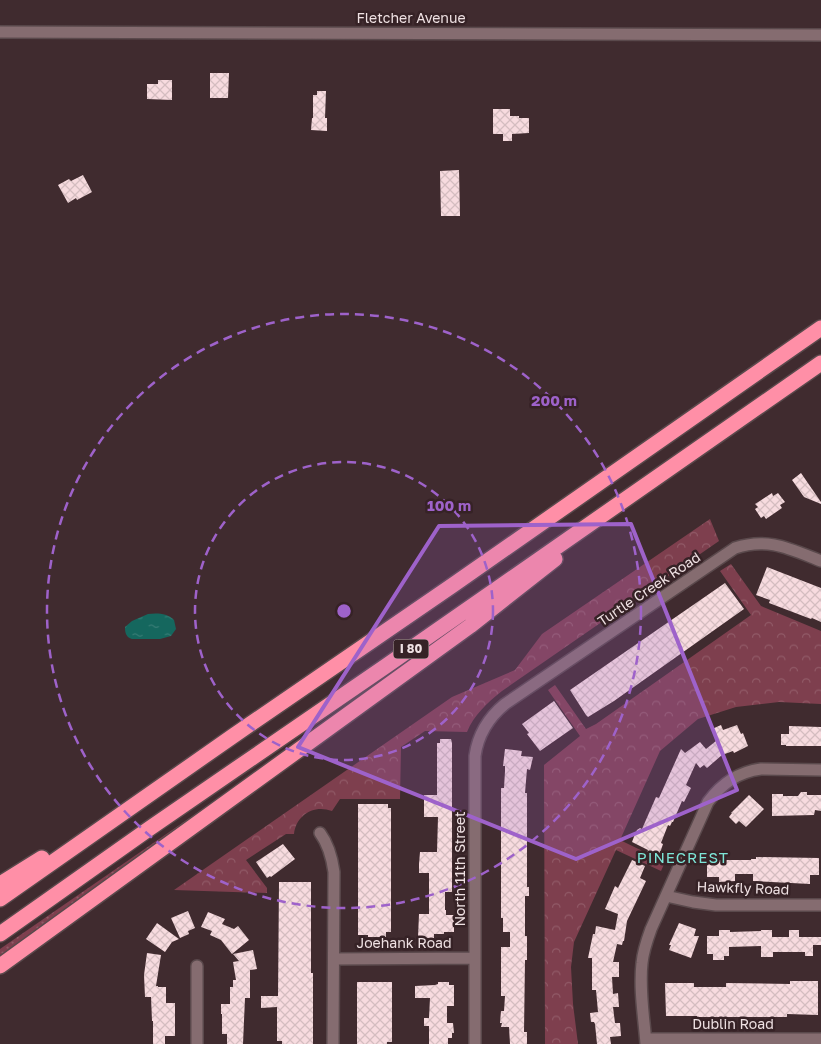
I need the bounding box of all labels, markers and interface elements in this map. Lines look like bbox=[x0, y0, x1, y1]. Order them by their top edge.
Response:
street label: Fletcher Avenue bbox=[356, 9, 466, 26]
text: 200 m bbox=[531, 391, 577, 409]
text: 100 m bbox=[427, 496, 471, 514]
street label: Turtle Creek Road bbox=[594, 548, 703, 629]
centre of rings bbox=[335, 602, 353, 620]
road number: I 80 bbox=[394, 640, 428, 659]
street label: North 11th Street bbox=[451, 811, 468, 927]
district label: PINECREST bbox=[637, 848, 729, 866]
street label: Hawkfly Road bbox=[696, 877, 790, 898]
street label: Joehank Road bbox=[356, 934, 452, 951]
street label: Dublin Road bbox=[692, 1015, 774, 1032]

